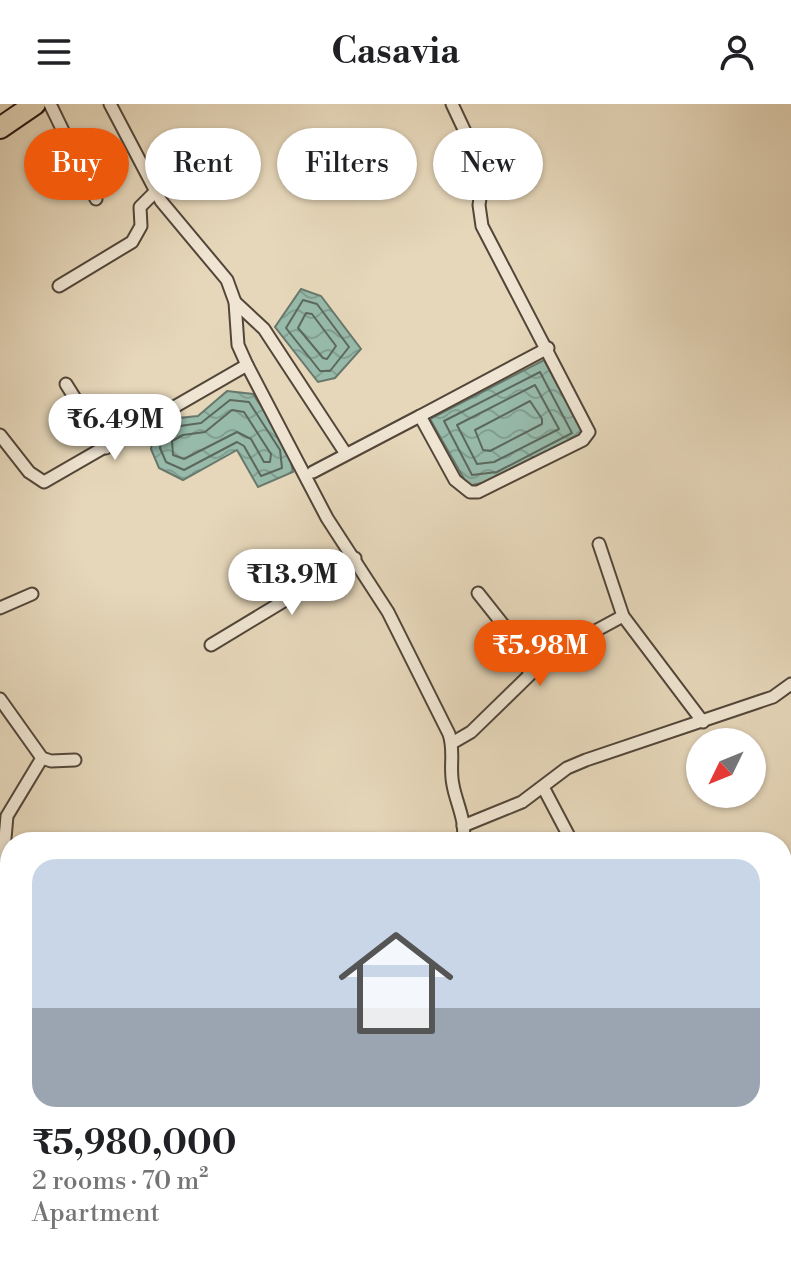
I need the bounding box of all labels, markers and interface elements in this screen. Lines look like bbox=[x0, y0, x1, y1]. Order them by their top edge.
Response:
icon: menu bbox=[32, 30, 76, 74]
text: Casavia bbox=[331, 30, 460, 75]
icon: person bbox=[715, 30, 759, 74]
chip: Buy bbox=[24, 128, 129, 200]
chip: Rent bbox=[145, 128, 261, 200]
chip: Filters bbox=[277, 128, 417, 200]
chip: New bbox=[433, 128, 543, 200]
pin: ₹6.49M bbox=[50, 394, 180, 462]
text: ₹6.49M bbox=[66, 404, 164, 436]
pin: ₹13.9M bbox=[227, 549, 357, 617]
text: ₹13.9M bbox=[246, 559, 338, 591]
pin: ₹5.98M bbox=[475, 620, 605, 688]
text: ₹5.98M bbox=[492, 630, 588, 662]
north arrow bbox=[686, 728, 766, 808]
map controls bbox=[686, 728, 766, 808]
icon: home bbox=[324, 911, 468, 1055]
text: ₹5,980,000 bbox=[32, 1123, 237, 1165]
text: 2 rooms · 70 m² bbox=[32, 1165, 208, 1197]
text: Apartment bbox=[32, 1197, 160, 1229]

